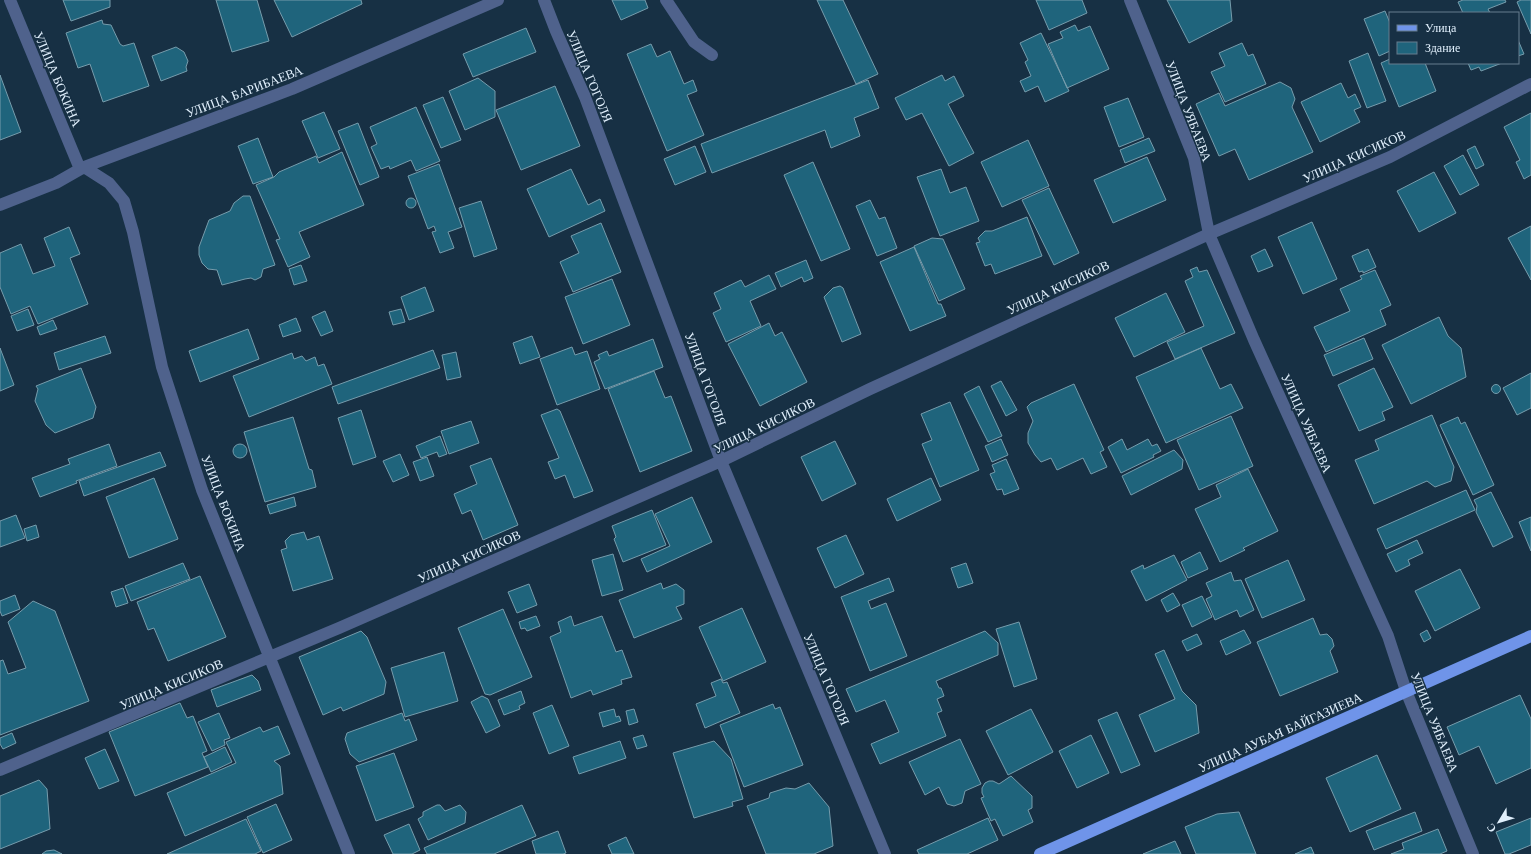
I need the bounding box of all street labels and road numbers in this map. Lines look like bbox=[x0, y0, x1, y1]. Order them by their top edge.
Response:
street label: УЛИЦА ГОГОЛЯ bbox=[562, 28, 617, 125]
street label: УЛИЦА БОКИНА bbox=[30, 29, 86, 130]
street label: УЛИЦА УЯБАЕВА bbox=[1161, 58, 1216, 165]
street label: УЛИЦА БАРИБАЕВА bbox=[183, 61, 305, 122]
street label: УЛИЦА КИСИКОВ bbox=[1300, 126, 1409, 187]
street label: УЛИЦА КИСИКОВ bbox=[1004, 256, 1112, 319]
street label: УЛИЦА ГОГОЛЯ bbox=[681, 330, 730, 429]
street label: УЛИЦА УЯБАЕВА bbox=[1277, 371, 1336, 476]
street label: УЛИЦА КИСИКОВ bbox=[711, 393, 818, 457]
street label: УЛИЦА БОКИНА bbox=[197, 452, 250, 554]
street label: УЛИЦА КИСИКОВ bbox=[415, 526, 524, 587]
street label: УЛИЦА ГОГОЛЯ bbox=[799, 631, 854, 728]
street label: УЛИЦА КИСИКОВ bbox=[117, 655, 226, 714]
street label: УЛИЦА УЯБАЕВА bbox=[1407, 670, 1463, 775]
street label: УЛИЦА АУБАЯ БАЙГАЗИЕВА bbox=[1196, 688, 1365, 776]

